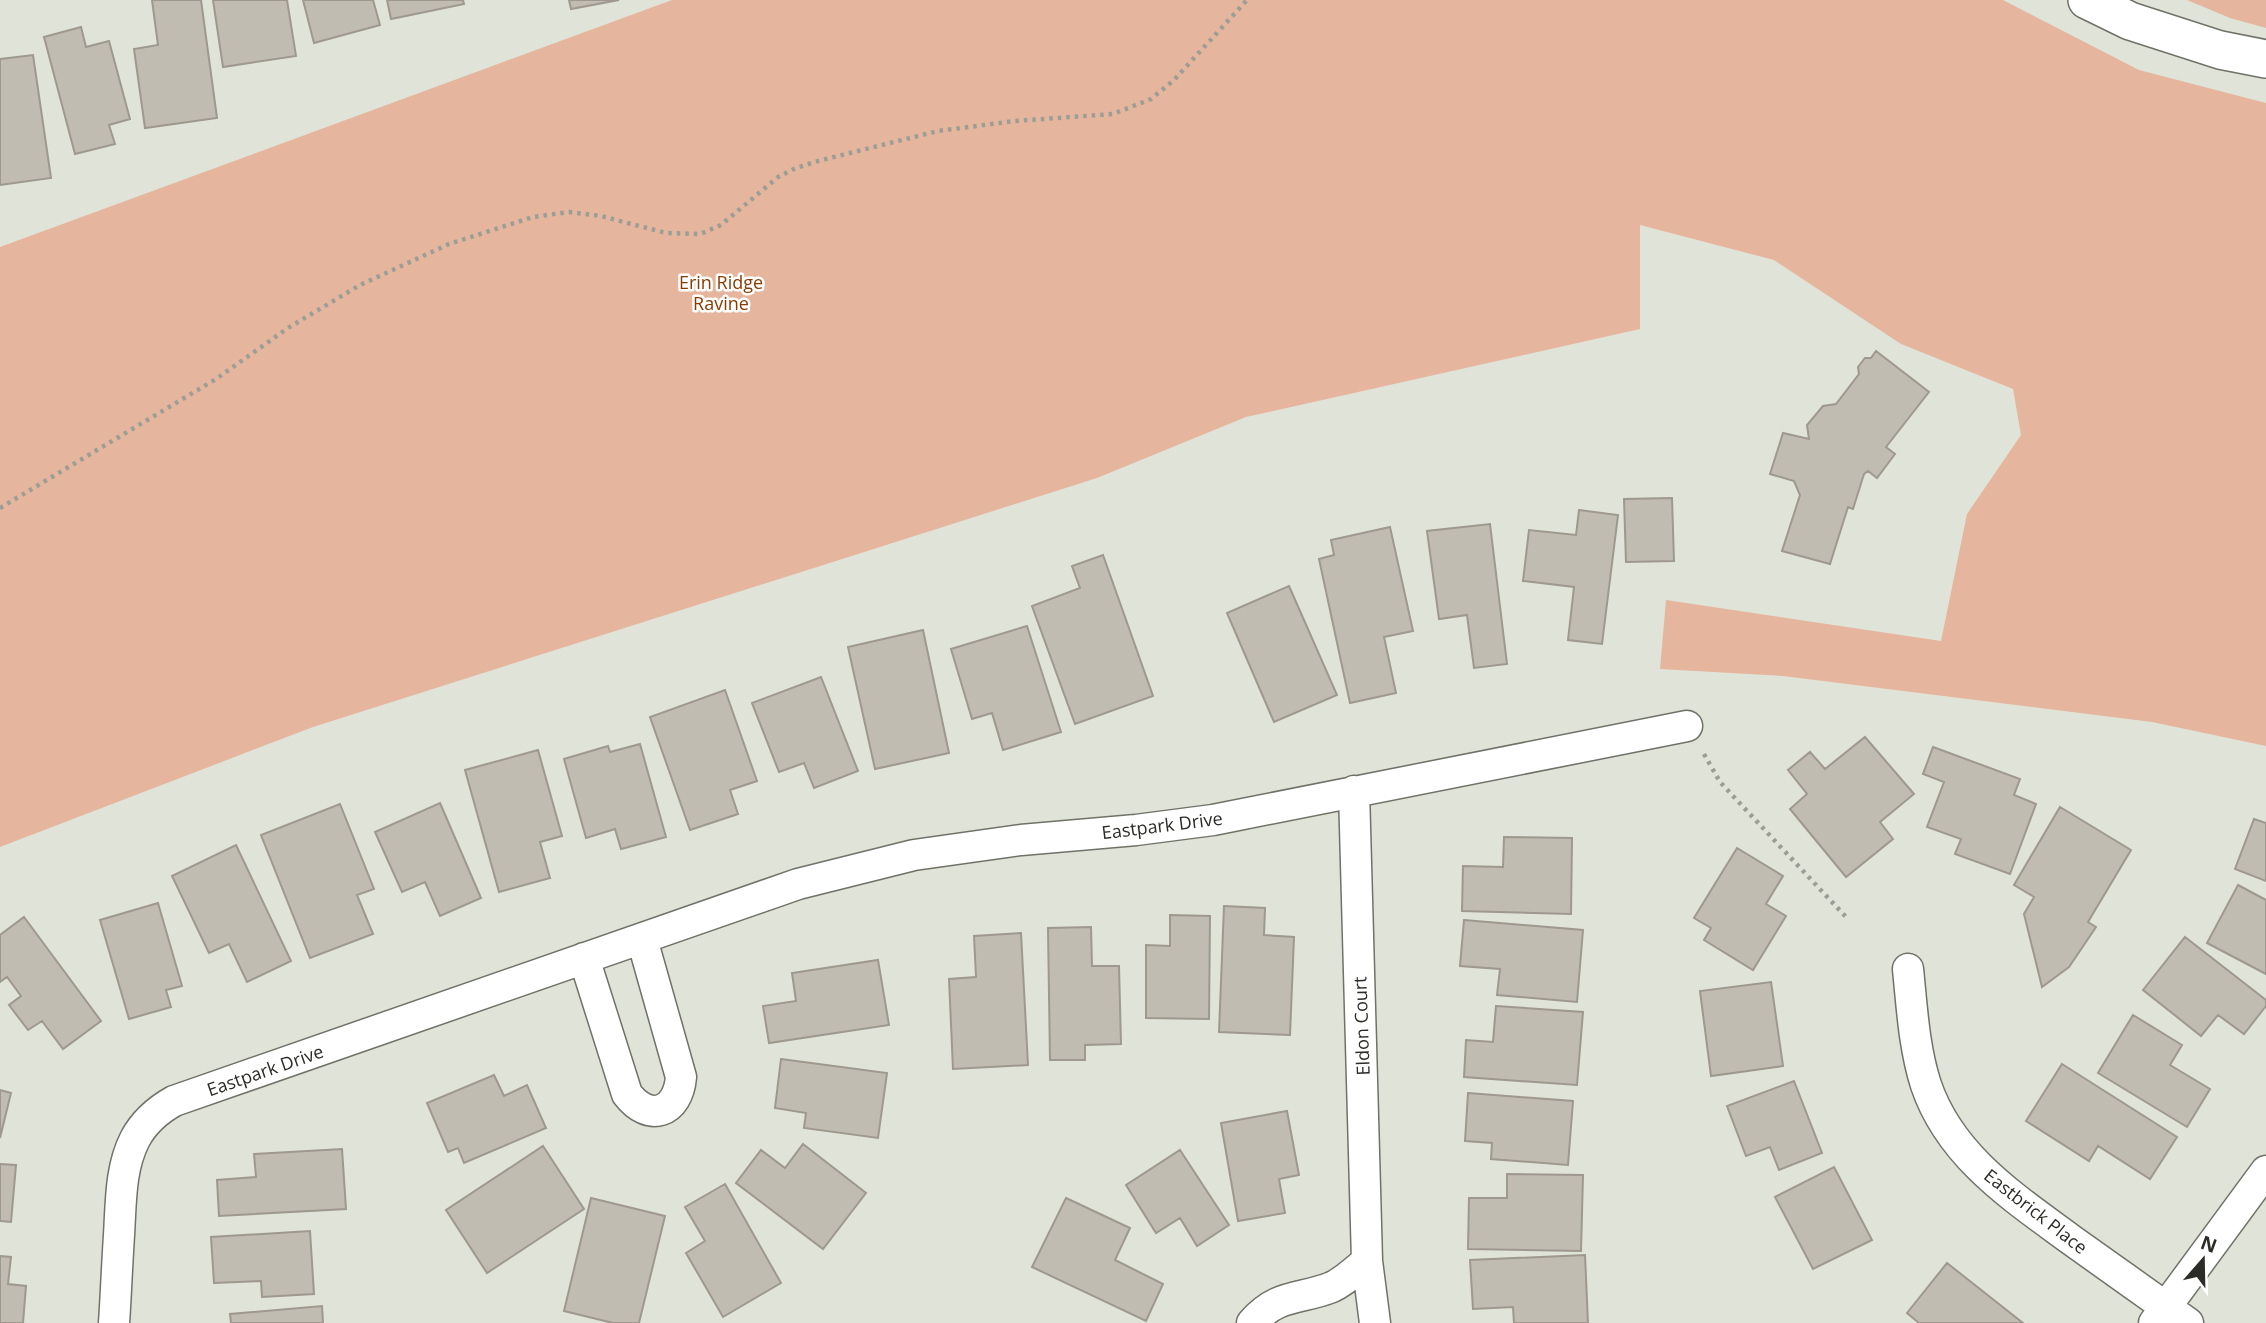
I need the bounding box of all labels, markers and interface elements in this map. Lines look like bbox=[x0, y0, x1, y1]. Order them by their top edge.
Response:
park label: Erin Ridge Ravine bbox=[679, 270, 763, 315]
street label: Eastpark Drive bbox=[1100, 806, 1224, 844]
street label: Eldon Court bbox=[1347, 976, 1375, 1076]
street label: Eastpark Drive bbox=[204, 1039, 326, 1101]
street label: Eastbrick Place bbox=[1979, 1163, 2093, 1259]
north arrow bbox=[2168, 1225, 2238, 1295]
text: N bbox=[2197, 1229, 2221, 1259]

